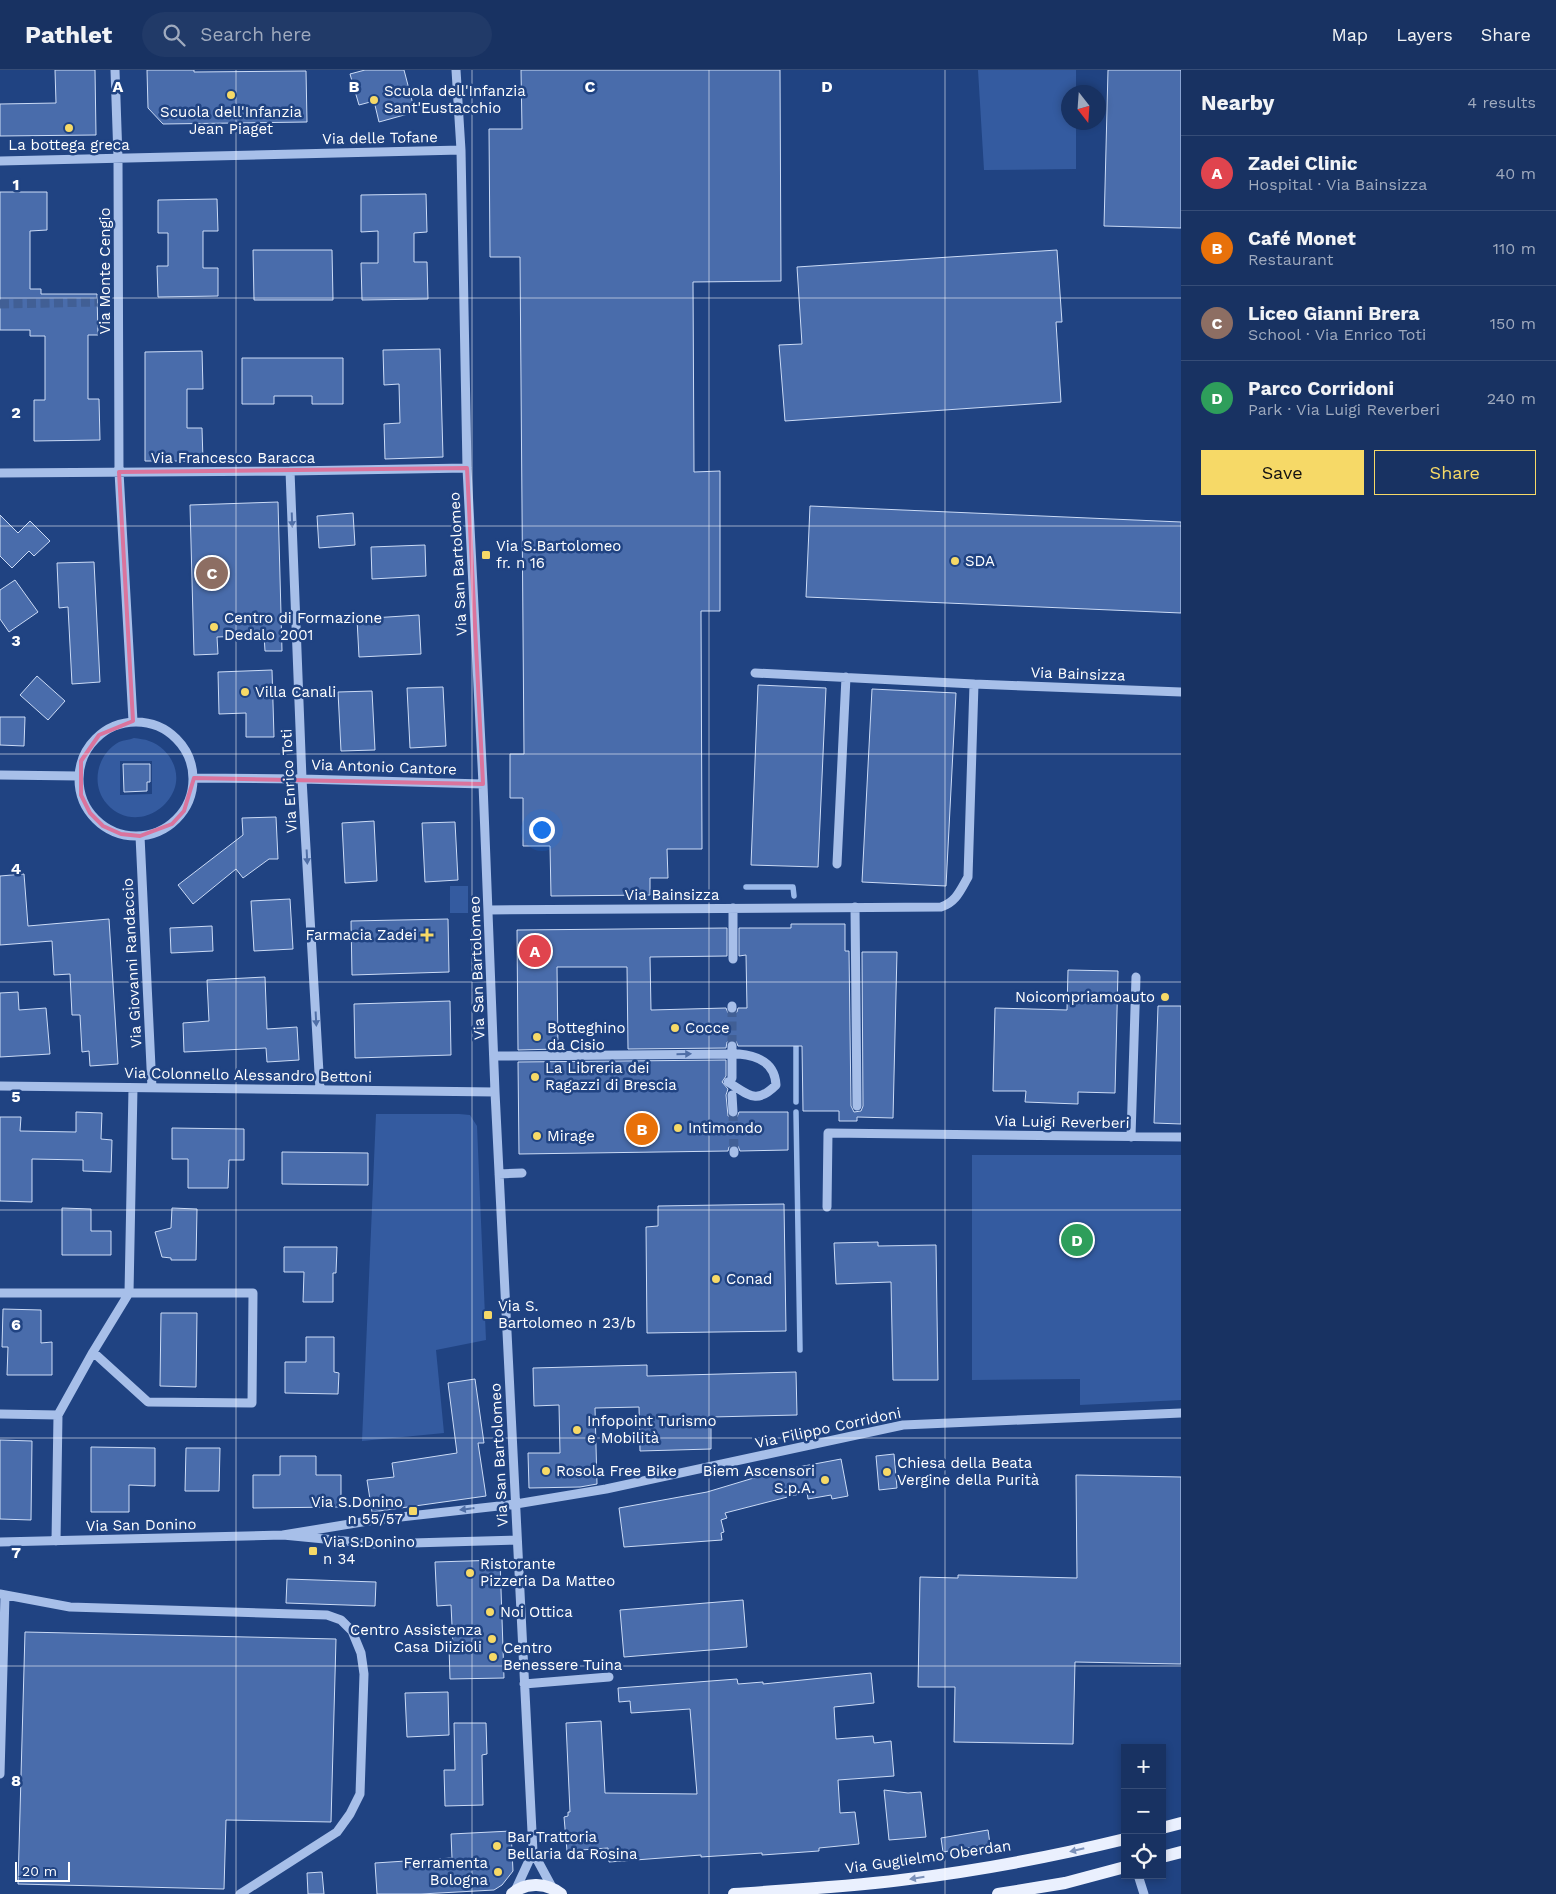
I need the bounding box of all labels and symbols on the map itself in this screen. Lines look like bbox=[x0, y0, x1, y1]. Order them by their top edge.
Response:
text: A bbox=[113, 77, 124, 96]
text: B bbox=[349, 77, 360, 96]
text: C bbox=[585, 77, 596, 96]
text: D bbox=[821, 77, 833, 96]
place label: Scuola dell'Infanzia Sant'Eustacchio bbox=[384, 82, 526, 117]
north arrow bbox=[1061, 85, 1106, 130]
marker: Scuola dell'Infanzia Jean Piaget bbox=[225, 89, 237, 101]
marker: Scuola dell'Infanzia Sant'Eustacchio bbox=[368, 94, 380, 106]
place label: Scuola dell'Infanzia Jean Piaget bbox=[160, 103, 302, 138]
marker: La bottega greca bbox=[63, 122, 75, 134]
street label: Via delle Tofane bbox=[322, 128, 438, 148]
place label: La bottega greca bbox=[8, 136, 130, 154]
text: 1 bbox=[13, 175, 19, 194]
street label: Via Monte Cengio bbox=[96, 207, 114, 335]
text: 2 bbox=[11, 403, 21, 422]
street label: Via Francesco Baracca bbox=[151, 449, 316, 467]
street label: Via San Bartolomeo bbox=[445, 492, 471, 636]
one-way arrow bbox=[288, 512, 296, 528]
place label: Via S.Bartolomeo fr. n 16 bbox=[496, 537, 621, 572]
marker: Via S.Bartolomeo fr. n 16 bbox=[480, 549, 492, 561]
place label: SDA bbox=[965, 552, 995, 570]
pin: C bbox=[196, 554, 228, 592]
marker: SDA bbox=[949, 555, 961, 567]
place label: Centro di Formazione Dedalo 2001 bbox=[224, 609, 382, 644]
marker: Centro di Formazione Dedalo 2001 bbox=[208, 621, 220, 633]
text: 3 bbox=[11, 631, 21, 650]
street label: Via Bainsizza bbox=[1030, 663, 1126, 685]
place label: Villa Canali bbox=[255, 683, 336, 701]
marker: Villa Canali bbox=[239, 686, 251, 698]
street label: Via Enrico Toti bbox=[277, 728, 301, 834]
street label: Via Antonio Cantore bbox=[311, 755, 457, 779]
your location bbox=[529, 817, 555, 843]
one-way arrow bbox=[303, 849, 311, 865]
text: 4 bbox=[11, 859, 21, 878]
street label: Via Giovanni Randaccio bbox=[119, 878, 145, 1048]
street label: Via Bainsizza bbox=[625, 886, 720, 904]
street label: Via San Bartolomeo bbox=[465, 896, 489, 1040]
place label: Farmacia Zadei bbox=[306, 926, 417, 944]
marker: Farmacia Zadei bbox=[421, 929, 433, 941]
pin: A bbox=[519, 932, 551, 970]
place label: Noicompriamoauto bbox=[1015, 988, 1155, 1006]
marker: Noicompriamoauto bbox=[1159, 991, 1171, 1003]
one-way arrow bbox=[313, 1012, 321, 1028]
place label: Botteghino da Cisio bbox=[547, 1019, 625, 1054]
place label: Cocce bbox=[685, 1019, 730, 1037]
marker: Cocce bbox=[669, 1022, 681, 1034]
marker: Botteghino da Cisio bbox=[531, 1031, 543, 1043]
one-way arrow bbox=[676, 1050, 692, 1058]
place label: La Libreria dei Ragazzi di Brescia bbox=[545, 1059, 677, 1094]
street label: Via Colonnello Alessandro Bettoni bbox=[124, 1064, 372, 1086]
marker: La Libreria dei Ragazzi di Brescia bbox=[529, 1071, 541, 1083]
text: 5 bbox=[11, 1087, 21, 1106]
pin: B bbox=[626, 1110, 658, 1148]
street label: Via Luigi Reverberi bbox=[994, 1112, 1130, 1132]
place label: Intimondo bbox=[688, 1119, 763, 1137]
marker: Intimondo bbox=[672, 1122, 684, 1134]
place label: Mirage bbox=[547, 1127, 595, 1145]
marker: Mirage bbox=[531, 1130, 543, 1142]
pin: D bbox=[1061, 1221, 1093, 1259]
place label: Conad bbox=[726, 1270, 772, 1288]
marker: Conad bbox=[710, 1273, 722, 1285]
place label: Via S. Bartolomeo n 23/b bbox=[498, 1297, 636, 1332]
marker: Via S. Bartolomeo n 23/b bbox=[482, 1309, 494, 1321]
text: 6 bbox=[11, 1315, 21, 1334]
street label: Via San Bartolomeo bbox=[486, 1383, 512, 1527]
street label: Via Filippo Corridoni bbox=[753, 1404, 903, 1452]
place label: Infopoint Turismo e Mobilità bbox=[587, 1412, 716, 1447]
marker: Infopoint Turismo e Mobilità bbox=[571, 1424, 583, 1436]
place label: Chiesa della Beata Vergine della Purità bbox=[897, 1454, 1040, 1489]
place label: Rosola Free Bike bbox=[556, 1462, 677, 1480]
place label: Biem Ascensori S.p.A. bbox=[703, 1462, 815, 1497]
marker: Rosola Free Bike bbox=[540, 1465, 552, 1477]
marker: Chiesa della Beata Vergine della Purità bbox=[881, 1466, 893, 1478]
marker: Biem Ascensori S.p.A. bbox=[819, 1474, 831, 1486]
place label: Via S.Donino n 55/57 bbox=[311, 1493, 403, 1528]
marker: Via S.Donino n 55/57 bbox=[407, 1505, 419, 1517]
one-way arrow bbox=[459, 1505, 475, 1513]
street label: Via San Donino bbox=[85, 1515, 197, 1535]
place label: Via S.Donino n 34 bbox=[323, 1533, 415, 1568]
text: 7 bbox=[11, 1543, 21, 1562]
marker: Via S.Donino n 34 bbox=[307, 1545, 319, 1557]
place label: Ristorante Pizzeria Da Matteo bbox=[480, 1555, 615, 1590]
marker: Ristorante Pizzeria Da Matteo bbox=[464, 1567, 476, 1579]
place label: Noi Ottica bbox=[500, 1603, 573, 1621]
marker: Noi Ottica bbox=[484, 1606, 496, 1618]
place label: Centro Assistenza Casa Diizioli bbox=[350, 1621, 483, 1656]
marker: Centro Assistenza Casa Diizioli bbox=[486, 1633, 498, 1645]
place label: Centro Benessere Tuina bbox=[503, 1639, 623, 1674]
marker: Centro Benessere Tuina bbox=[487, 1651, 499, 1663]
text: 8 bbox=[11, 1771, 21, 1790]
place label: Bar Trattoria Bellaria da Rosina bbox=[507, 1828, 638, 1863]
street label: Via Guglielmo Oberdan bbox=[844, 1836, 1012, 1878]
marker: Bar Trattoria Bellaria da Rosina bbox=[491, 1840, 503, 1852]
one-way arrow bbox=[1070, 1846, 1085, 1854]
place label: Ferramenta Bologna bbox=[404, 1854, 489, 1889]
scale bar bbox=[15, 1859, 70, 1882]
marker: Ferramenta Bologna bbox=[492, 1866, 504, 1878]
one-way arrow bbox=[909, 1874, 925, 1882]

